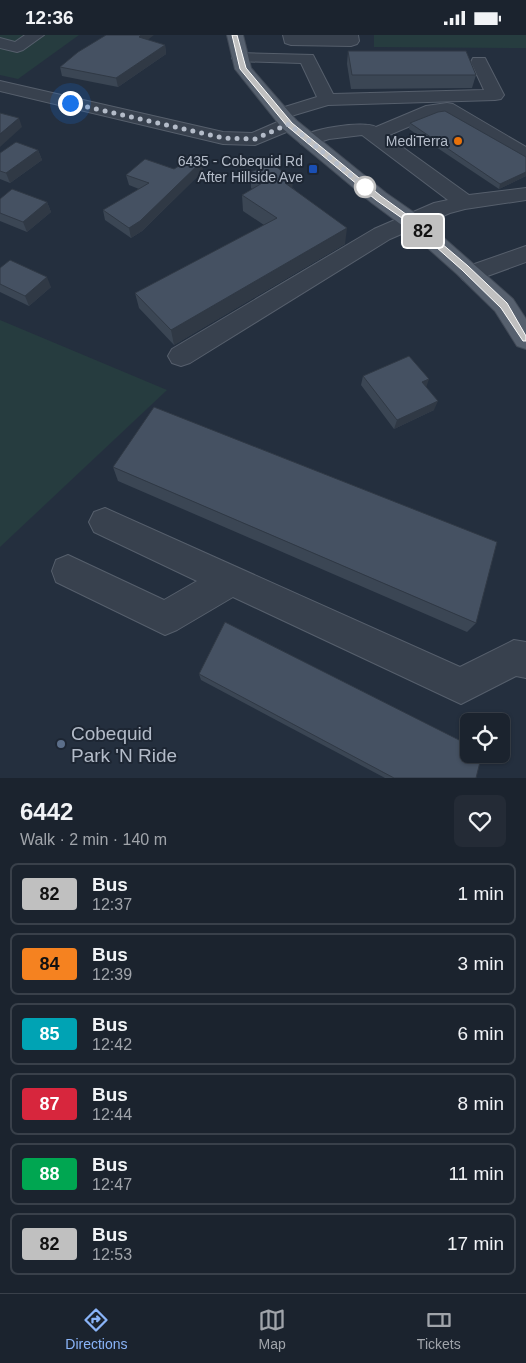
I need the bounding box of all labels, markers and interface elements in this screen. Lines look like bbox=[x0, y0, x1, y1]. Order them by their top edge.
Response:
text: 12:36 bbox=[25, 7, 74, 28]
your location bbox=[58, 91, 83, 116]
place label: MediTerra bbox=[386, 133, 448, 149]
marker: MediTerra bbox=[452, 135, 464, 147]
place label: 6435 - Cobequid Rd After Hillside Ave bbox=[178, 153, 303, 185]
marker: 6435 - Cobequid Rd After Hillside Ave bbox=[307, 163, 319, 175]
unlabelled marker bbox=[354, 176, 376, 198]
line badge: 82 bbox=[400, 215, 446, 247]
text: 82 bbox=[413, 221, 433, 241]
map controls bbox=[460, 713, 510, 763]
button: locate bbox=[460, 713, 510, 763]
place label: Cobequid Park 'N Ride bbox=[71, 723, 177, 766]
marker: Cobequid Park 'N Ride bbox=[55, 738, 67, 750]
button: heart bbox=[454, 795, 506, 847]
text: 6442 bbox=[20, 798, 73, 825]
text: Walk · 2 min · 140 m bbox=[20, 831, 167, 848]
text: Bus bbox=[92, 874, 128, 895]
text: 1 min bbox=[458, 883, 504, 904]
text: 82 bbox=[39, 884, 60, 904]
text: 12:37 bbox=[92, 896, 132, 913]
text: Bus bbox=[92, 944, 128, 965]
text: 3 min bbox=[458, 953, 504, 974]
text: 84 bbox=[39, 954, 60, 974]
text: 12:39 bbox=[92, 966, 132, 983]
text: Bus bbox=[92, 1014, 128, 1035]
text: 6 min bbox=[458, 1023, 504, 1044]
text: 85 bbox=[39, 1024, 60, 1044]
text: 12:42 bbox=[92, 1036, 132, 1053]
text: Bus bbox=[92, 1084, 128, 1105]
text: 8 min bbox=[458, 1093, 504, 1114]
text: 87 bbox=[39, 1094, 60, 1114]
text: 12:44 bbox=[92, 1106, 132, 1123]
text: Bus bbox=[92, 1154, 128, 1175]
text: 11 min bbox=[448, 1163, 504, 1184]
text: 88 bbox=[39, 1164, 60, 1184]
text: 12:47 bbox=[92, 1176, 132, 1193]
text: Bus bbox=[92, 1224, 128, 1245]
text: 17 min bbox=[447, 1233, 504, 1254]
text: 82 bbox=[39, 1234, 60, 1254]
text: 12:53 bbox=[92, 1246, 132, 1263]
tab: Directions bbox=[65, 1306, 128, 1352]
tab: Map bbox=[258, 1306, 286, 1352]
tab: Tickets bbox=[417, 1306, 461, 1352]

